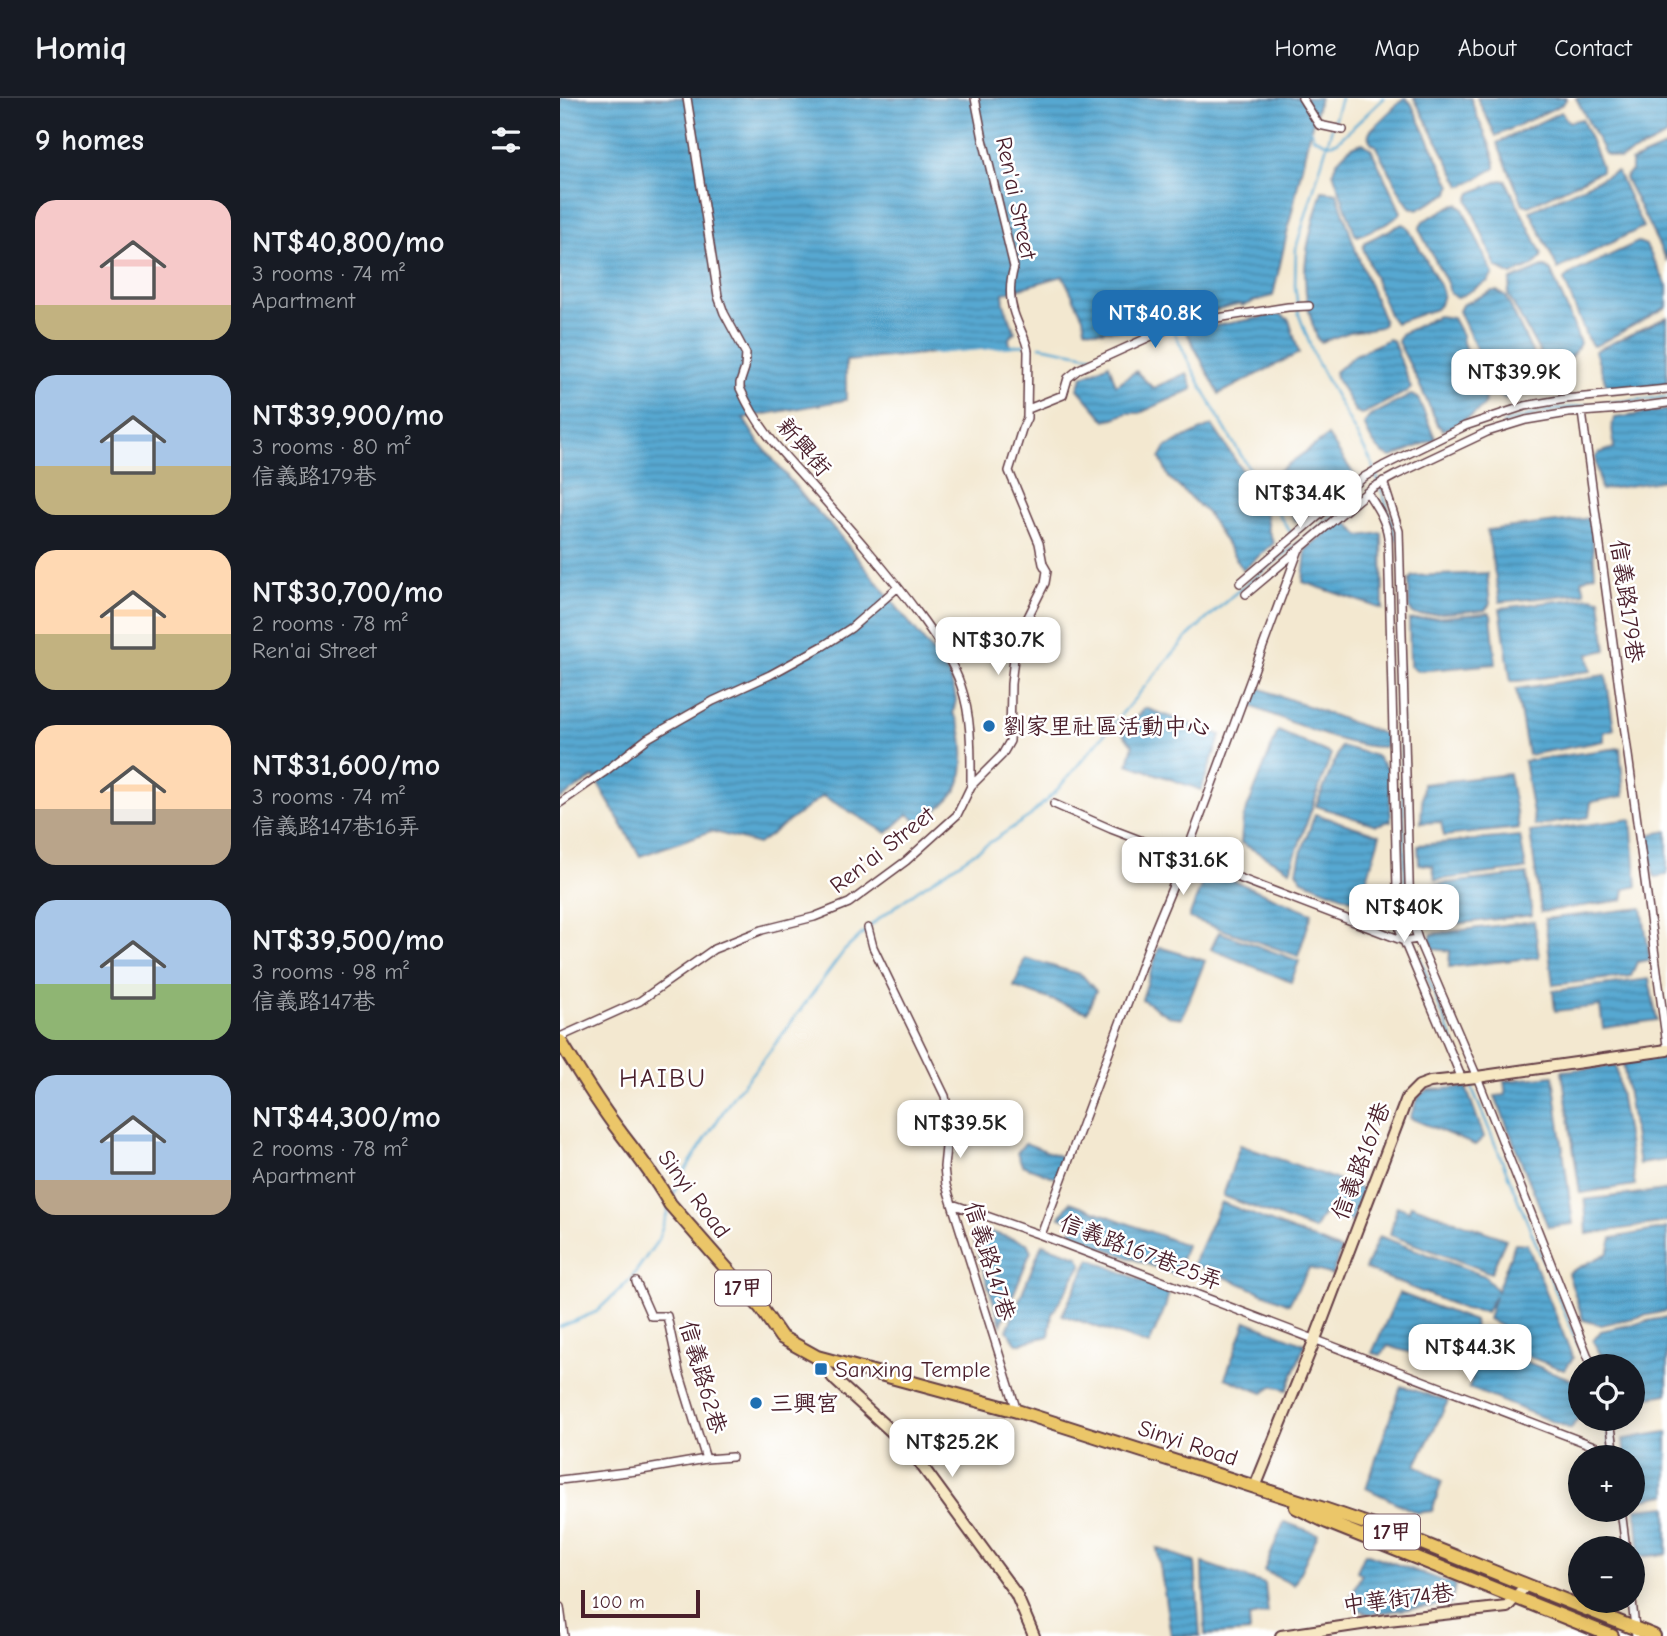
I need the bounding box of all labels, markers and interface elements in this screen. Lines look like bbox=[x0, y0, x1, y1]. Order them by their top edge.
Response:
text: Homiq bbox=[35, 29, 127, 67]
text: Home bbox=[1275, 34, 1336, 62]
text: Map bbox=[1374, 34, 1420, 62]
text: About bbox=[1458, 34, 1516, 62]
text: Contact bbox=[1554, 34, 1632, 62]
icon: filters bbox=[487, 121, 525, 159]
text: 9 homes bbox=[35, 123, 144, 158]
street label: Ren'ai Street bbox=[990, 134, 1042, 263]
text: NT$40,800/mo bbox=[252, 225, 445, 260]
icon: home bbox=[91, 228, 175, 312]
text: 3 rooms · 74 m² bbox=[252, 260, 405, 287]
text: Apartment bbox=[252, 287, 355, 314]
pin: NT$40.8K bbox=[1083, 290, 1227, 350]
text: NT$40.8K bbox=[1108, 299, 1202, 326]
pin: NT$39.9K bbox=[1442, 350, 1586, 409]
text: NT$39.9K bbox=[1467, 358, 1561, 385]
text: NT$39,900/mo bbox=[252, 398, 444, 433]
icon: home bbox=[91, 403, 175, 487]
street label: 新興街 bbox=[771, 412, 837, 482]
text: 3 rooms · 80 m² bbox=[252, 433, 411, 460]
text: 信義路179巷 bbox=[252, 463, 376, 490]
pin: NT$34.4K bbox=[1228, 470, 1372, 530]
text: NT$34.4K bbox=[1255, 479, 1345, 506]
street label: 信義路179巷 bbox=[1605, 538, 1649, 665]
text: NT$30,700/mo bbox=[252, 575, 443, 610]
icon: home bbox=[91, 578, 175, 662]
text: 2 rooms · 78 m² bbox=[252, 610, 408, 637]
pin: NT$30.7K bbox=[926, 618, 1070, 677]
text: NT$30.7K bbox=[952, 626, 1044, 653]
text: Ren'ai Street bbox=[252, 637, 377, 664]
place label: 劉家里社區活動中心 bbox=[1003, 713, 1210, 740]
marker: 劉家里社區活動中心 bbox=[981, 718, 997, 734]
text: NT$31,600/mo bbox=[252, 748, 440, 783]
icon: home bbox=[91, 753, 175, 837]
text: 3 rooms · 74 m² bbox=[252, 783, 405, 810]
street label: Ren'ai Street bbox=[825, 800, 941, 899]
text: 信義路147巷16弄 bbox=[252, 813, 420, 840]
pin: NT$31.6K bbox=[1111, 838, 1255, 897]
text: NT$31.6K bbox=[1138, 846, 1228, 873]
pin: NT$40K bbox=[1347, 884, 1461, 944]
text: NT$40K bbox=[1365, 893, 1443, 920]
text: NT$39,500/mo bbox=[252, 923, 444, 958]
icon: home bbox=[91, 928, 175, 1012]
text: 3 rooms · 98 m² bbox=[252, 958, 409, 985]
text: 信義路147巷 bbox=[252, 988, 375, 1015]
district label: HAIBU bbox=[619, 1064, 707, 1094]
street label: 信義路167巷 bbox=[1326, 1097, 1396, 1224]
text: NT$44,300/mo bbox=[252, 1100, 441, 1135]
pin: NT$39.5K bbox=[888, 1100, 1032, 1160]
icon: home bbox=[91, 1103, 175, 1187]
text: NT$39.5K bbox=[913, 1109, 1007, 1136]
text: 2 rooms · 78 m² bbox=[252, 1135, 408, 1162]
street label: Sinyi Road bbox=[652, 1145, 736, 1243]
text: Apartment bbox=[252, 1162, 355, 1189]
street label: 信義路147巷 bbox=[959, 1198, 1021, 1325]
street label: 信義路167巷25弄 bbox=[1056, 1209, 1226, 1295]
road number: 17甲 bbox=[715, 1270, 771, 1306]
street label: 信義路62巷 bbox=[674, 1317, 732, 1438]
pin: NT$44.3K bbox=[1398, 1324, 1542, 1384]
text: NT$44.3K bbox=[1425, 1333, 1515, 1360]
map controls bbox=[1568, 1354, 1645, 1613]
button: locate bbox=[1568, 1354, 1645, 1431]
place label: Sanxing Temple bbox=[835, 1356, 990, 1383]
marker: Sanxing Temple bbox=[813, 1361, 829, 1377]
place label: 三興宮 bbox=[770, 1390, 839, 1417]
marker: 三興宮 bbox=[748, 1395, 764, 1411]
street label: Sinyi Road bbox=[1135, 1414, 1241, 1472]
pin: NT$25.2K bbox=[880, 1420, 1024, 1479]
text: NT$25.2K bbox=[905, 1428, 999, 1455]
button: + bbox=[1568, 1445, 1645, 1522]
road number: 17甲 bbox=[1364, 1514, 1420, 1550]
button: − bbox=[1568, 1536, 1645, 1613]
street label: 中華街74巷 bbox=[1341, 1579, 1456, 1619]
scale bar bbox=[581, 1587, 700, 1619]
text: 100 m bbox=[592, 1591, 645, 1613]

